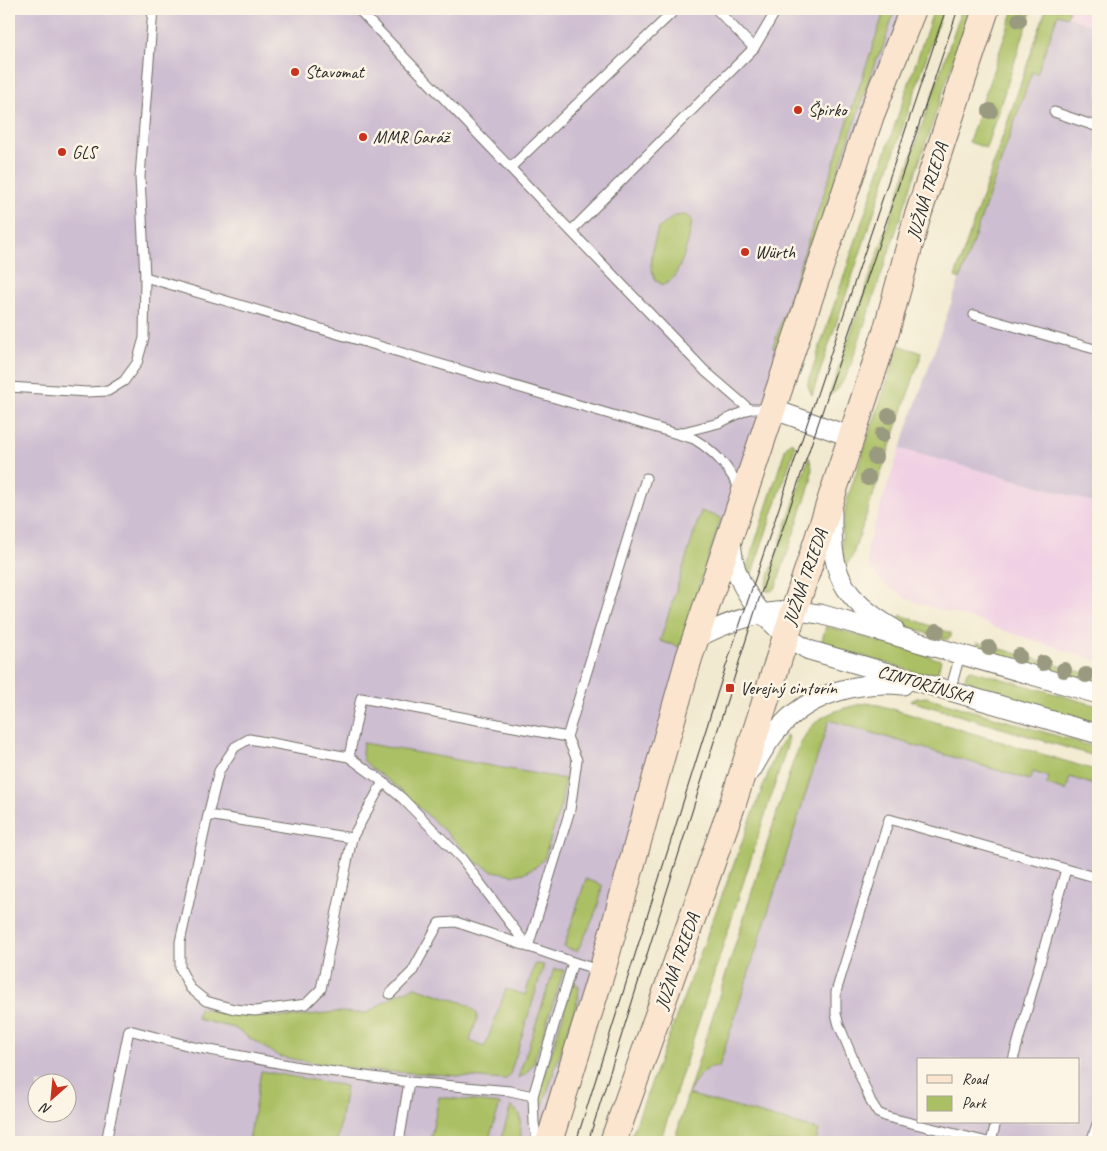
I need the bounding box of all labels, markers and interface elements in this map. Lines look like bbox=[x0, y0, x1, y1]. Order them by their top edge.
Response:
place label: Stavomat bbox=[305, 61, 366, 83]
marker: Stavomat bbox=[289, 66, 301, 78]
place label: Špirko bbox=[808, 99, 848, 121]
marker: Špirko bbox=[792, 104, 804, 116]
place label: MMR Garáž bbox=[373, 126, 451, 148]
marker: MMR Garáž bbox=[357, 131, 369, 143]
street label: JUŽNÁ TRIEDA bbox=[901, 139, 953, 243]
place label: GLS bbox=[72, 141, 100, 163]
marker: GLS bbox=[56, 146, 68, 158]
place label: Würth bbox=[755, 241, 796, 263]
marker: Würth bbox=[739, 246, 751, 258]
street label: JUŽNÁ TRIEDA bbox=[778, 525, 832, 629]
street label: CINTORÍNSKA bbox=[875, 660, 976, 708]
place label: Verejný cintorín bbox=[740, 677, 838, 699]
marker: Verejný cintorín bbox=[724, 682, 736, 694]
street label: JUŽNÁ TRIEDA bbox=[650, 909, 704, 1013]
legend bbox=[917, 1058, 1080, 1124]
text: Road bbox=[962, 1070, 989, 1089]
north arrow bbox=[28, 1074, 78, 1124]
text: Park bbox=[962, 1094, 987, 1113]
text: N bbox=[37, 1099, 54, 1119]

